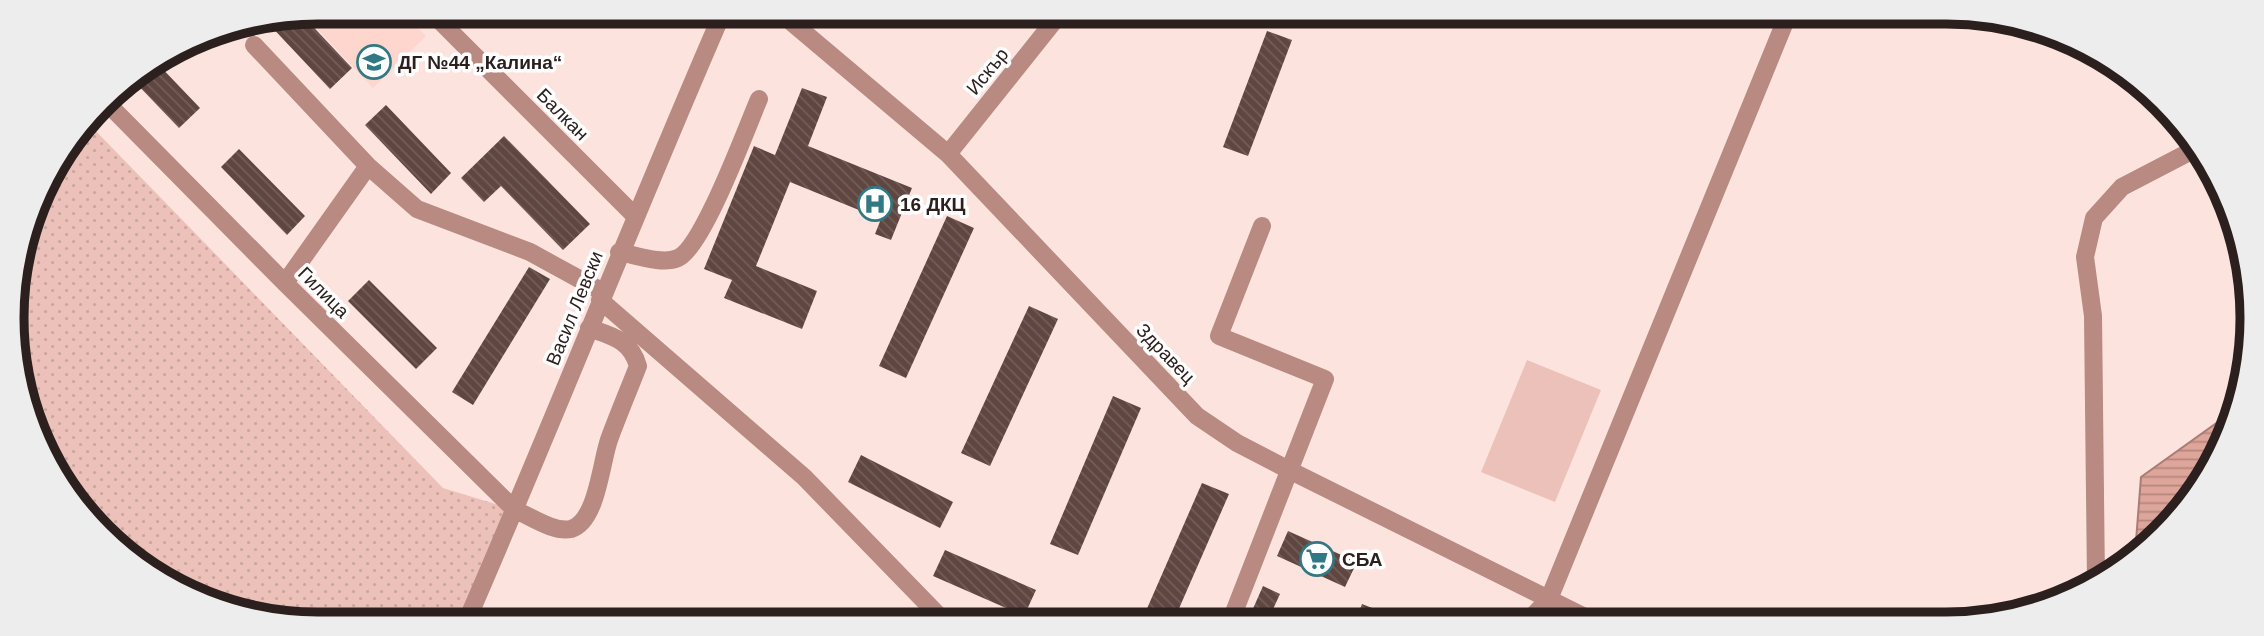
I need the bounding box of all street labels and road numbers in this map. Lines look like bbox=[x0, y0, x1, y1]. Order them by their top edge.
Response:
street label: Искър bbox=[962, 44, 1013, 99]
street label: Балкан bbox=[533, 84, 593, 144]
street label: Васил Левски bbox=[542, 248, 607, 368]
street label: Гилица bbox=[294, 263, 354, 322]
street label: Здравец bbox=[1132, 319, 1199, 388]

